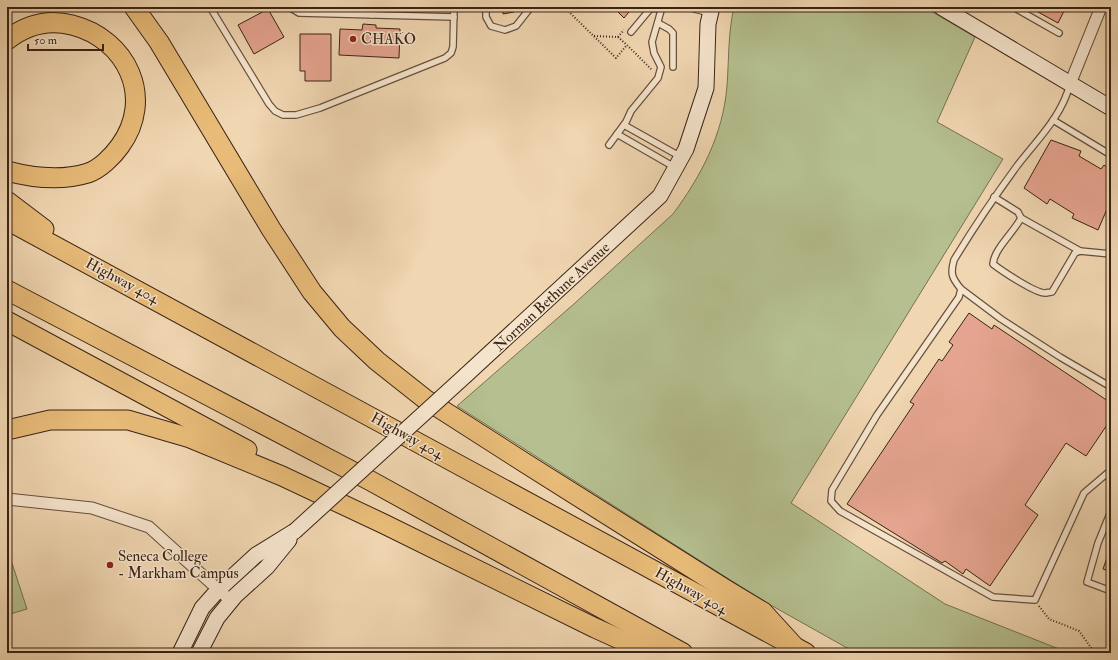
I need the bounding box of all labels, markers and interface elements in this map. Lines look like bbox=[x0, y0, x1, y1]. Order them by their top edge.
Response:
scale bar bbox=[28, 26, 103, 52]
place label: CHAKO bbox=[361, 30, 416, 49]
text: 50 m bbox=[34, 33, 58, 48]
marker: CHAKO bbox=[348, 34, 358, 44]
street label: Norman Bethune Avenue bbox=[490, 238, 614, 356]
street label: Highway 404 bbox=[82, 254, 163, 309]
street label: Highway 404 bbox=[367, 408, 447, 464]
place label: Seneca College - Markham Campus bbox=[118, 547, 239, 584]
marker: Seneca College - Markham Campus bbox=[105, 560, 115, 570]
street label: Highway 404 bbox=[651, 563, 731, 619]

